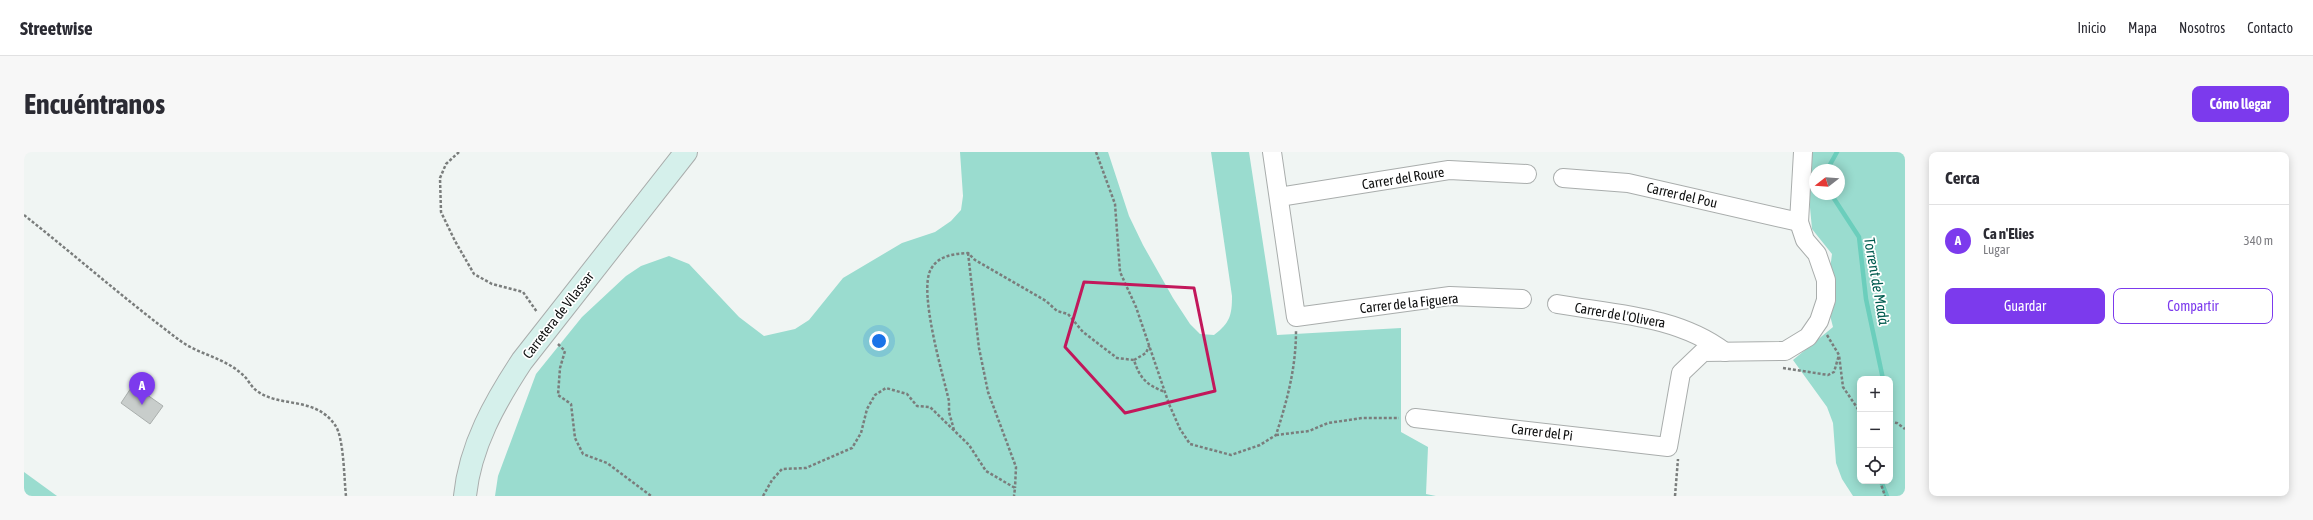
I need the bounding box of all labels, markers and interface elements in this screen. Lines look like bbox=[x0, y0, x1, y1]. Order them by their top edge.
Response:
text: Streetwise bbox=[20, 17, 93, 39]
text: Inicio bbox=[2077, 20, 2106, 36]
text: Mapa bbox=[2128, 20, 2157, 36]
text: Nosotros bbox=[2179, 20, 2225, 36]
text: Contacto bbox=[2247, 20, 2293, 36]
button: Cómo llegar bbox=[2192, 86, 2289, 122]
text: Encuéntranos bbox=[24, 88, 165, 120]
street label: Carrer del Roure bbox=[1361, 164, 1445, 192]
north arrow bbox=[1809, 164, 1845, 200]
text: Cerca bbox=[1945, 168, 1980, 188]
street label: Carrer del Pou bbox=[1645, 179, 1719, 211]
text: Ca n'Elies bbox=[1983, 225, 2034, 242]
text: A bbox=[1955, 233, 1961, 248]
text: 340 m bbox=[2244, 233, 2273, 248]
water label: Torrent de Madà bbox=[1861, 236, 1893, 326]
text: Lugar bbox=[1983, 242, 2010, 257]
street label: Carretera de Vilassar bbox=[519, 268, 597, 362]
button: Guardar bbox=[1945, 288, 2105, 324]
button: Compartir bbox=[2113, 288, 2273, 324]
street label: Carrer de la Figuera bbox=[1359, 290, 1459, 316]
street label: Carrer de l'Olivera bbox=[1573, 299, 1667, 331]
your location bbox=[869, 331, 889, 351]
pin: A bbox=[129, 372, 155, 405]
map controls bbox=[1857, 376, 1893, 484]
button: + bbox=[1857, 376, 1893, 412]
button: − bbox=[1857, 412, 1893, 448]
street label: Carrer del Pi bbox=[1510, 420, 1574, 444]
button: locate bbox=[1857, 448, 1893, 484]

